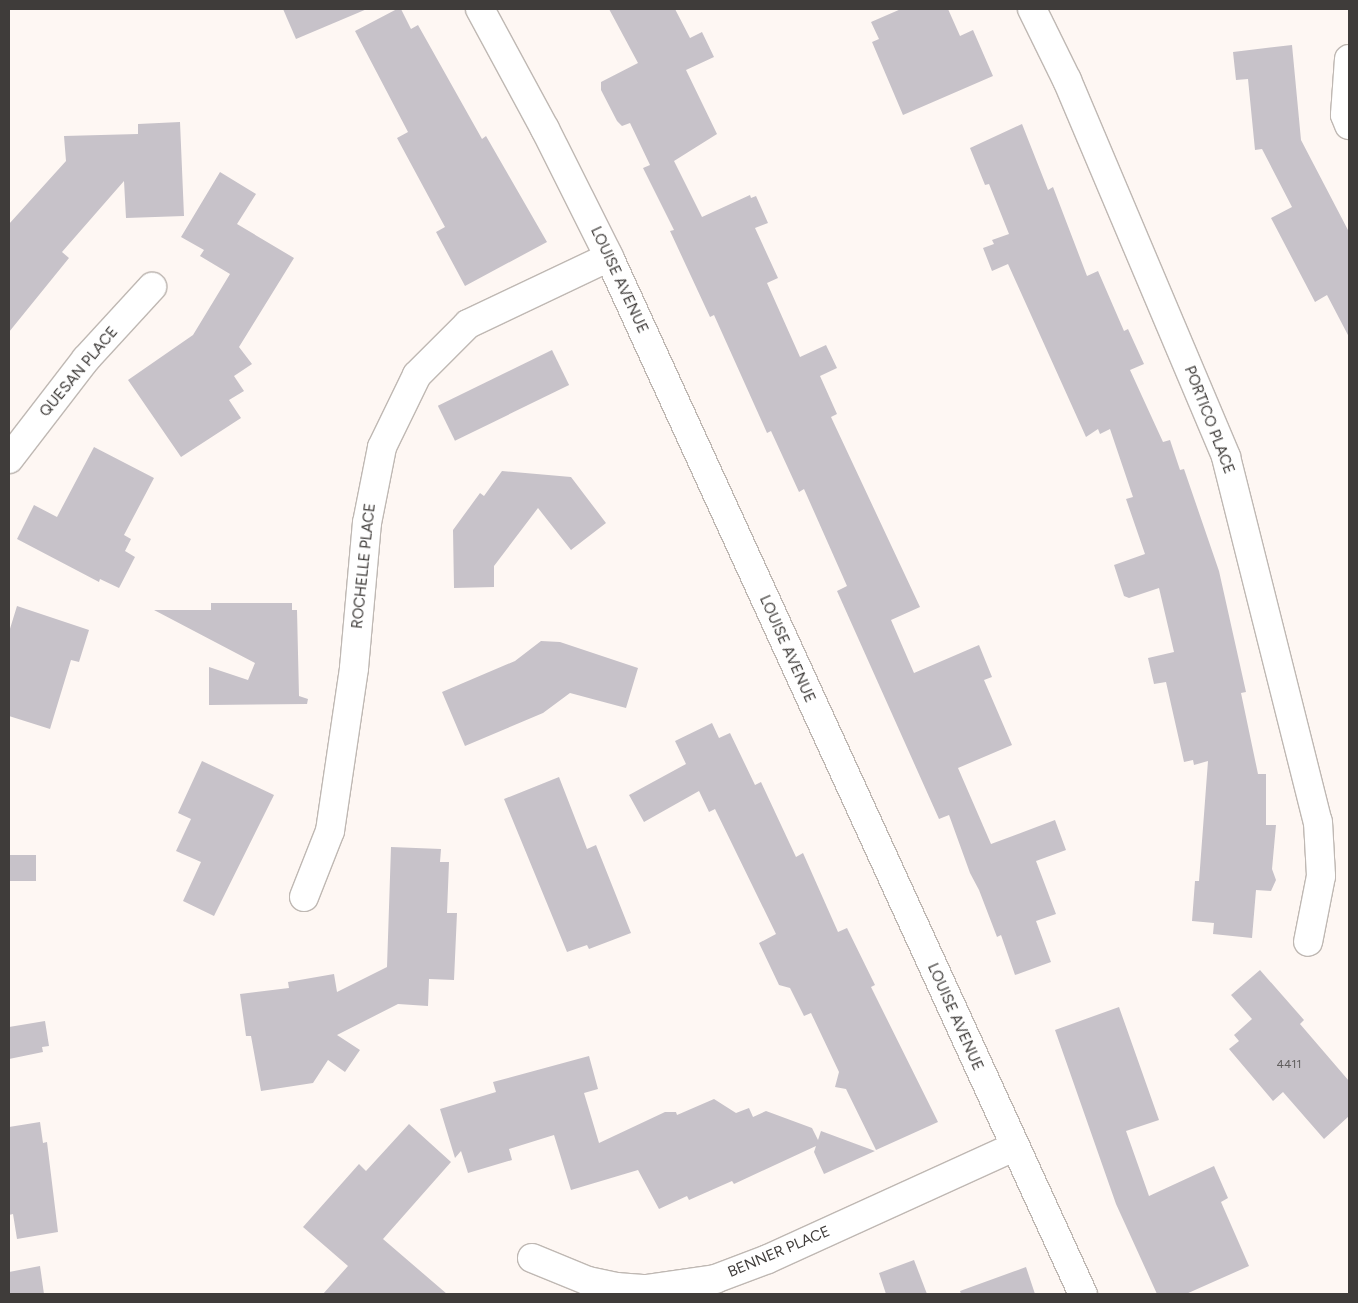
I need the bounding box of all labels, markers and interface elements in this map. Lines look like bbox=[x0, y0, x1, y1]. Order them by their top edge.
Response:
street label: LOUISE AVENUE bbox=[586, 224, 652, 336]
street label: QUESAN PLACE bbox=[36, 323, 122, 421]
street label: PORTICO PLACE bbox=[1180, 363, 1238, 477]
street label: ROCHELLE PLACE bbox=[348, 502, 380, 630]
street label: LOUISE AVENUE bbox=[755, 593, 819, 705]
street label: LOUISE AVENUE bbox=[923, 961, 987, 1073]
house number: 4411 bbox=[1277, 1058, 1301, 1072]
street label: BENNER PLACE bbox=[725, 1222, 833, 1282]

